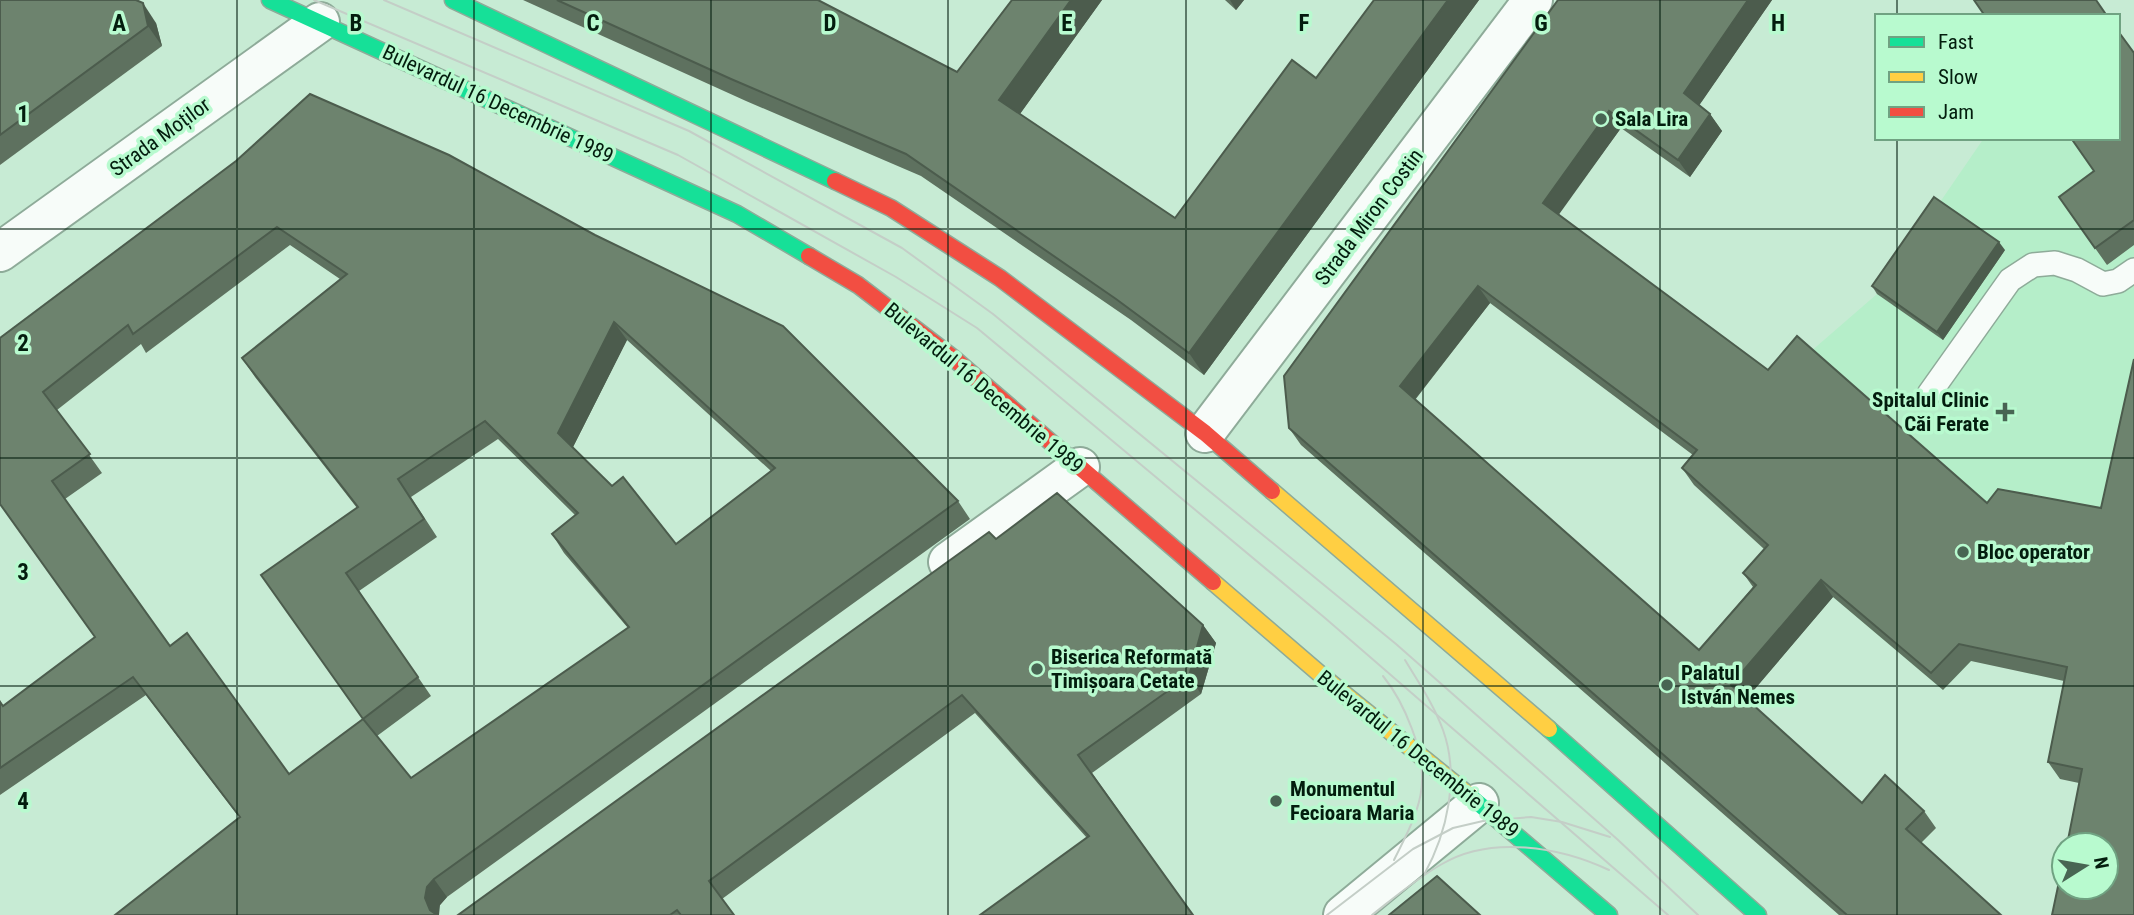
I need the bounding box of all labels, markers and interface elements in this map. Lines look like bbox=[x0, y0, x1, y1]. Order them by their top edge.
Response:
text: A bbox=[112, 10, 126, 37]
text: B bbox=[350, 10, 362, 37]
text: C bbox=[586, 10, 600, 37]
text: D bbox=[824, 10, 837, 37]
text: E bbox=[1061, 10, 1073, 37]
text: F bbox=[1299, 10, 1310, 37]
text: G bbox=[1534, 10, 1548, 37]
text: H bbox=[1771, 10, 1785, 37]
legend bbox=[1875, 14, 2120, 140]
text: Fast bbox=[1938, 30, 1974, 54]
street label: Bulevardul 16 Decembrie 1989 bbox=[379, 40, 617, 168]
text: Slow bbox=[1938, 65, 1978, 89]
street label: Strada Moților bbox=[105, 93, 215, 182]
text: Jam bbox=[1938, 100, 1974, 124]
text: 1 bbox=[17, 101, 29, 128]
place label: Sala Lira bbox=[1615, 107, 1688, 131]
marker: Sala Lira bbox=[1593, 111, 1609, 127]
street label: Strada Miron Costin bbox=[1310, 144, 1428, 290]
street label: Bulevardul 16 Decembrie 1989 bbox=[880, 298, 1088, 478]
text: 2 bbox=[17, 330, 29, 357]
place label: Spitalul Clinic Căi Ferate bbox=[1872, 388, 1989, 436]
marker: Spitalul Clinic Căi Ferate bbox=[1995, 402, 2015, 422]
place label: Bloc operator bbox=[1977, 540, 2090, 564]
marker: Bloc operator bbox=[1955, 544, 1971, 560]
text: 3 bbox=[17, 559, 29, 586]
place label: Biserica Reformată Timișoara Cetate bbox=[1051, 645, 1212, 694]
marker: Biserica Reformată Timișoara Cetate bbox=[1029, 661, 1045, 677]
place label: Palatul István Nemes bbox=[1681, 661, 1795, 709]
street label: Bulevardul 16 Decembrie 1989 bbox=[1313, 665, 1523, 843]
marker: Palatul István Nemes bbox=[1659, 677, 1675, 693]
place label: Monumentul Fecioara Maria bbox=[1290, 777, 1415, 825]
text: 4 bbox=[17, 788, 29, 815]
marker: Monumentul Fecioara Maria bbox=[1268, 793, 1284, 809]
north arrow bbox=[2050, 831, 2120, 901]
text: N bbox=[2089, 855, 2114, 871]

